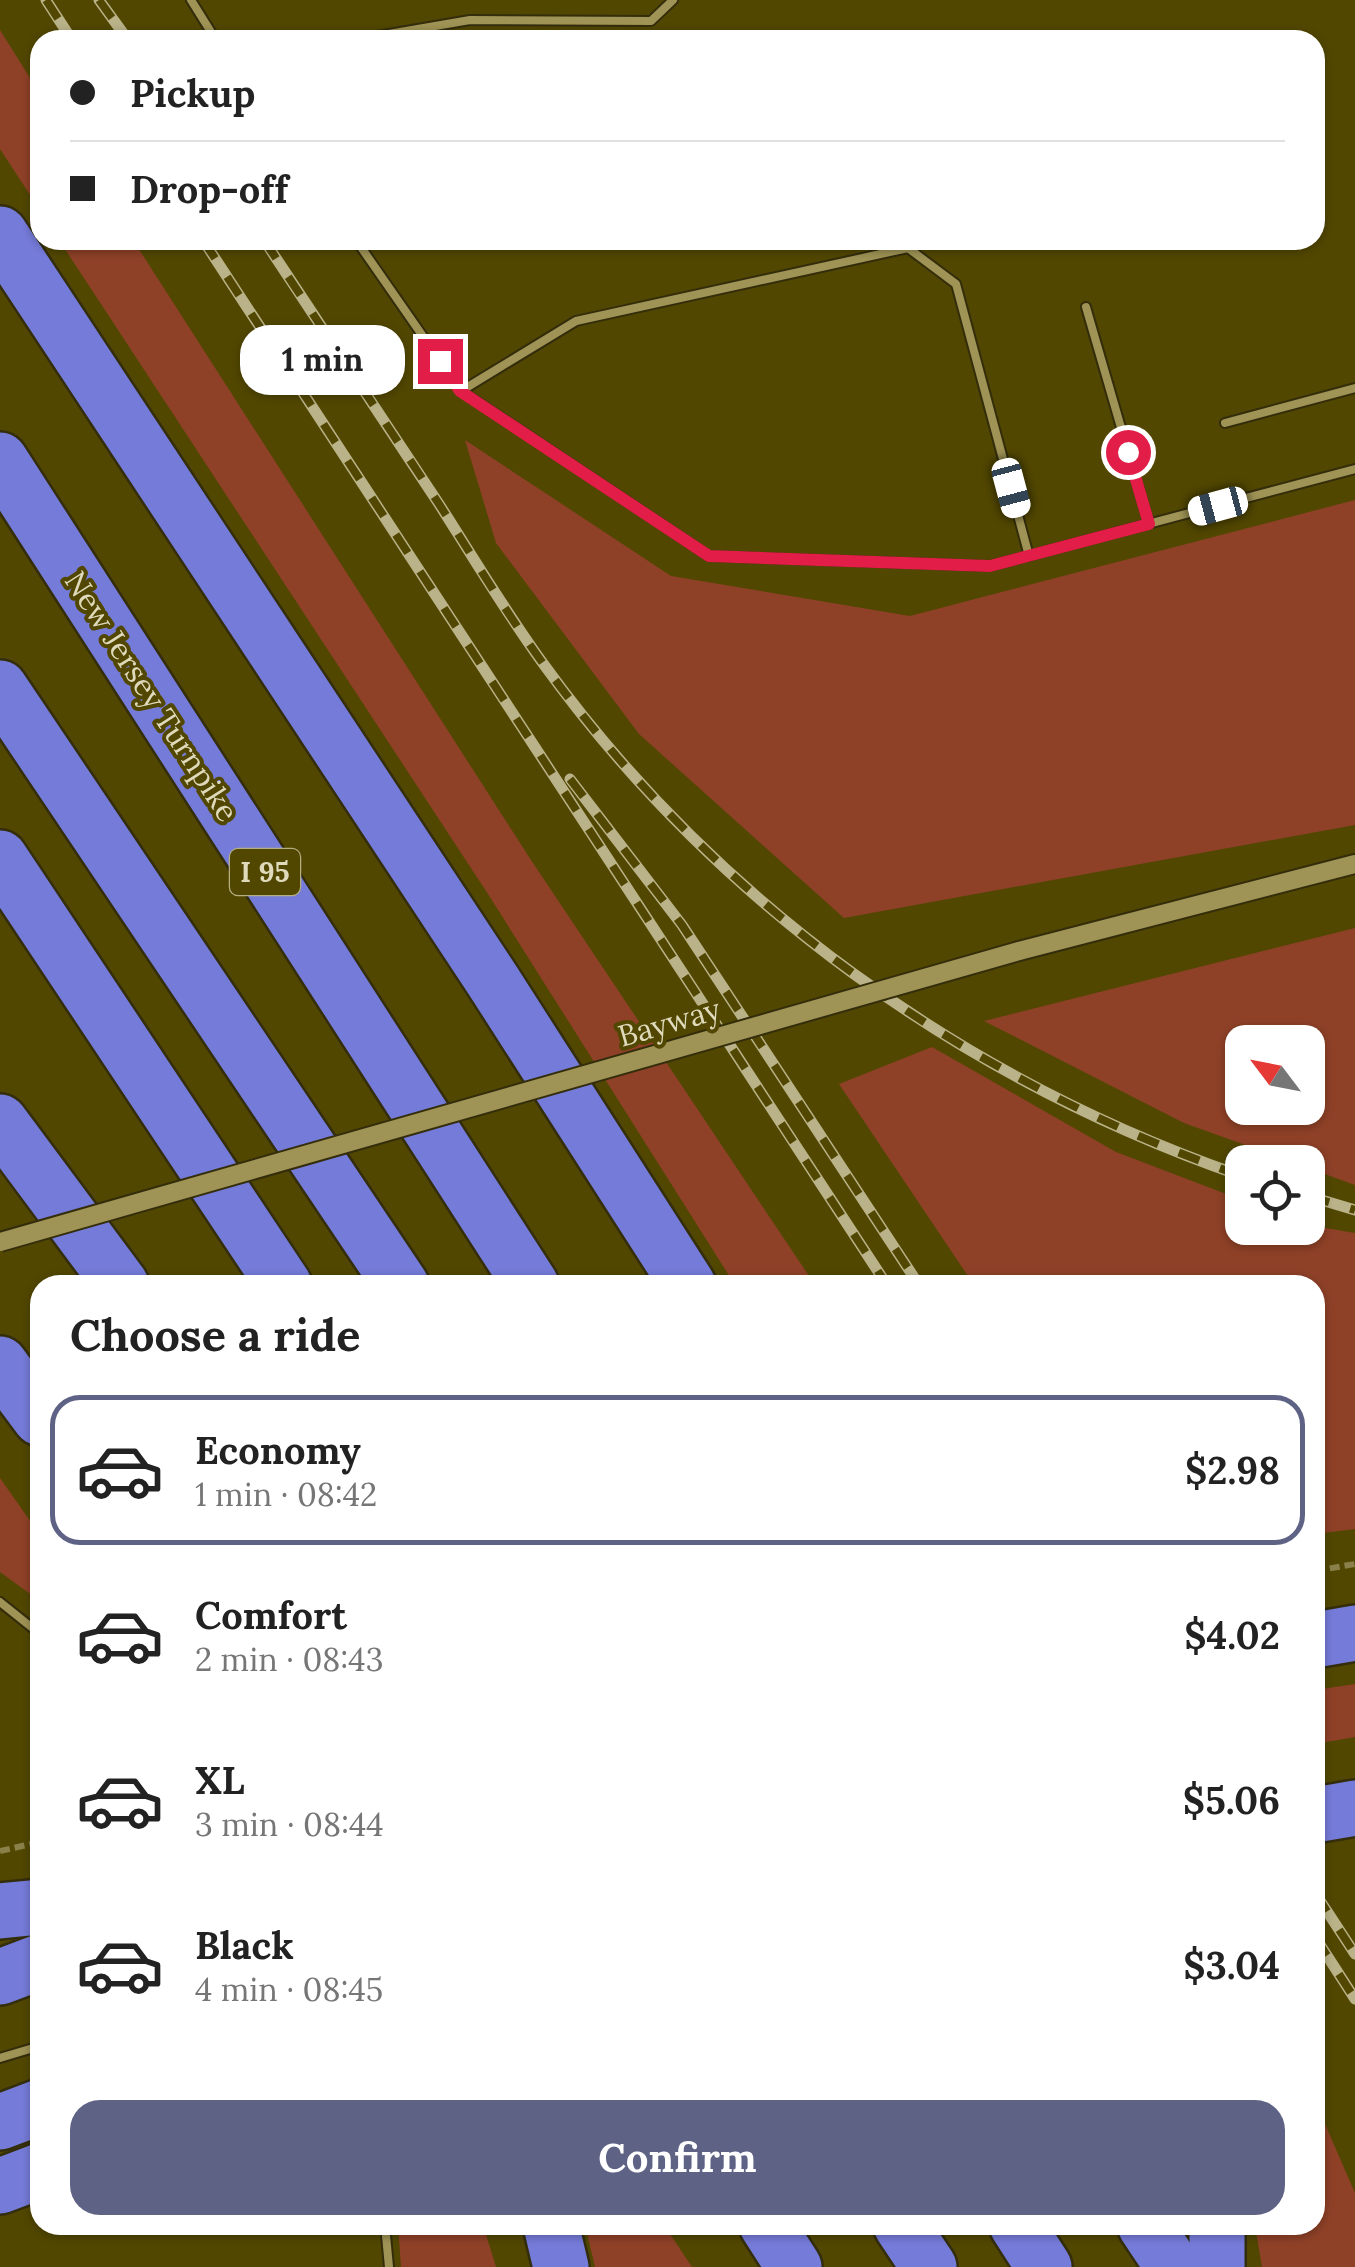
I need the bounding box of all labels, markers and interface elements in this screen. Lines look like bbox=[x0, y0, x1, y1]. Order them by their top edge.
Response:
text: Pickup bbox=[130, 69, 255, 117]
text: Drop-off bbox=[130, 165, 288, 213]
callout: 1 min bbox=[240, 326, 405, 396]
text: 1 min bbox=[282, 339, 363, 380]
route end bbox=[418, 339, 463, 384]
route start bbox=[1106, 430, 1151, 475]
car bbox=[989, 455, 1033, 521]
car bbox=[1185, 484, 1251, 528]
street label: New Jersey Turnpike bbox=[56, 564, 247, 829]
road number: I 95 bbox=[230, 849, 300, 895]
street label: Bayway bbox=[614, 989, 725, 1056]
north arrow bbox=[1225, 1025, 1325, 1125]
map controls bbox=[1225, 1025, 1325, 1245]
button: locate bbox=[1225, 1145, 1325, 1245]
text: Choose a ride bbox=[70, 1306, 360, 1363]
icon: car bbox=[75, 1425, 165, 1515]
text: Economy bbox=[195, 1426, 361, 1474]
text: $2.98 bbox=[1185, 1446, 1280, 1494]
text: 1 min · 08:42 bbox=[195, 1474, 377, 1515]
icon: car bbox=[75, 1590, 165, 1680]
text: Comfort bbox=[195, 1591, 347, 1639]
text: $4.02 bbox=[1184, 1611, 1280, 1659]
text: 2 min · 08:43 bbox=[195, 1639, 383, 1680]
icon: car bbox=[75, 1755, 165, 1845]
text: XL bbox=[195, 1756, 245, 1804]
text: $5.06 bbox=[1183, 1776, 1280, 1824]
text: 3 min · 08:44 bbox=[195, 1804, 384, 1845]
icon: car bbox=[75, 1920, 165, 2010]
text: Black bbox=[195, 1921, 294, 1969]
text: $3.04 bbox=[1183, 1941, 1280, 1989]
text: 4 min · 08:45 bbox=[195, 1969, 383, 2010]
button: Confirm bbox=[70, 2100, 1285, 2215]

